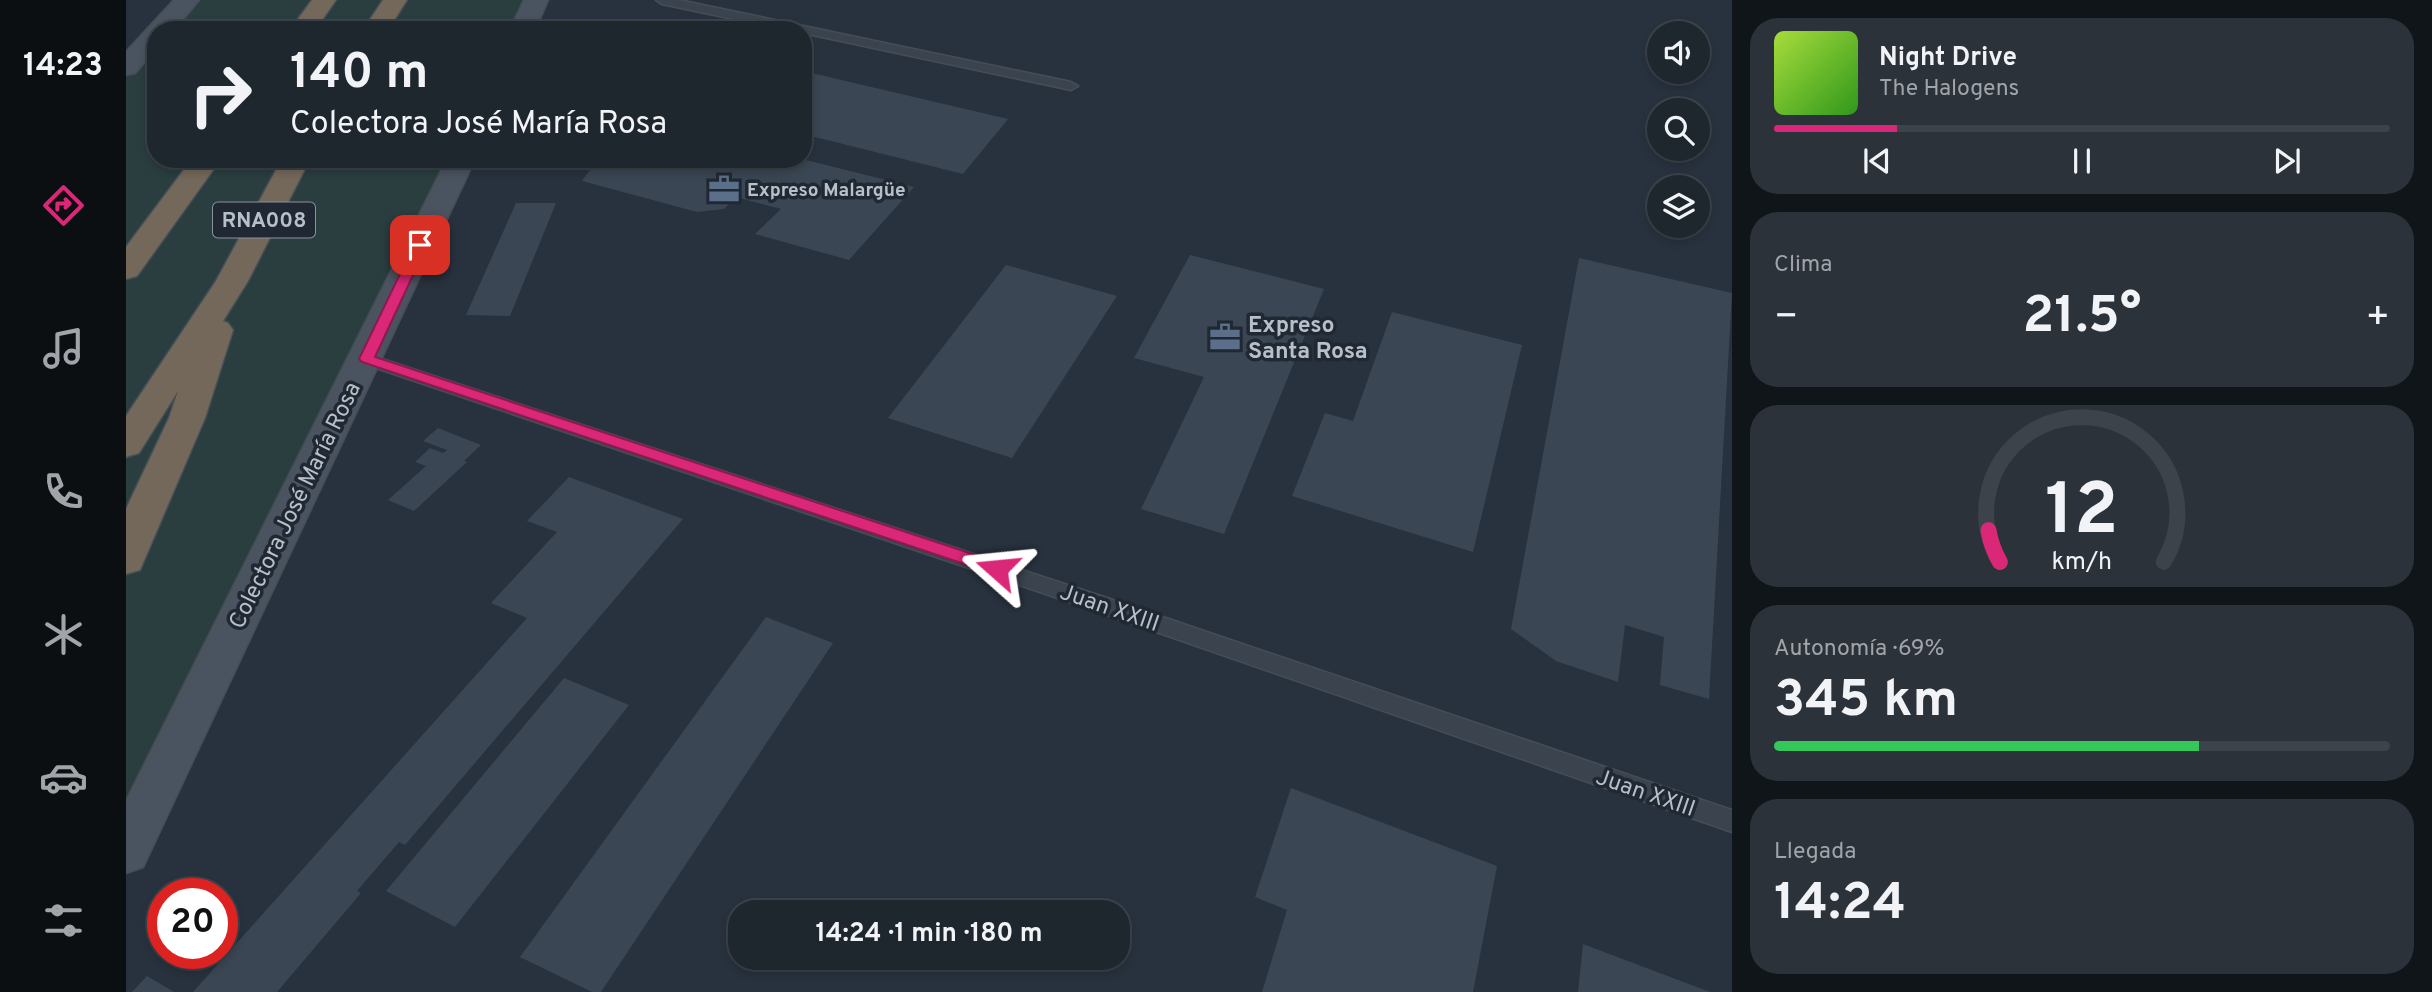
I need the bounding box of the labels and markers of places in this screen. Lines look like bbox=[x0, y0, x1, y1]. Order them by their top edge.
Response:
office icon: Expreso Malargüe bbox=[707, 172, 741, 206]
place label: Expreso Malargüe bbox=[747, 179, 906, 203]
pin bbox=[390, 215, 450, 275]
place label: Expreso Santa Rosa bbox=[1248, 312, 1368, 367]
office icon: Expreso Santa Rosa bbox=[1208, 320, 1242, 354]

